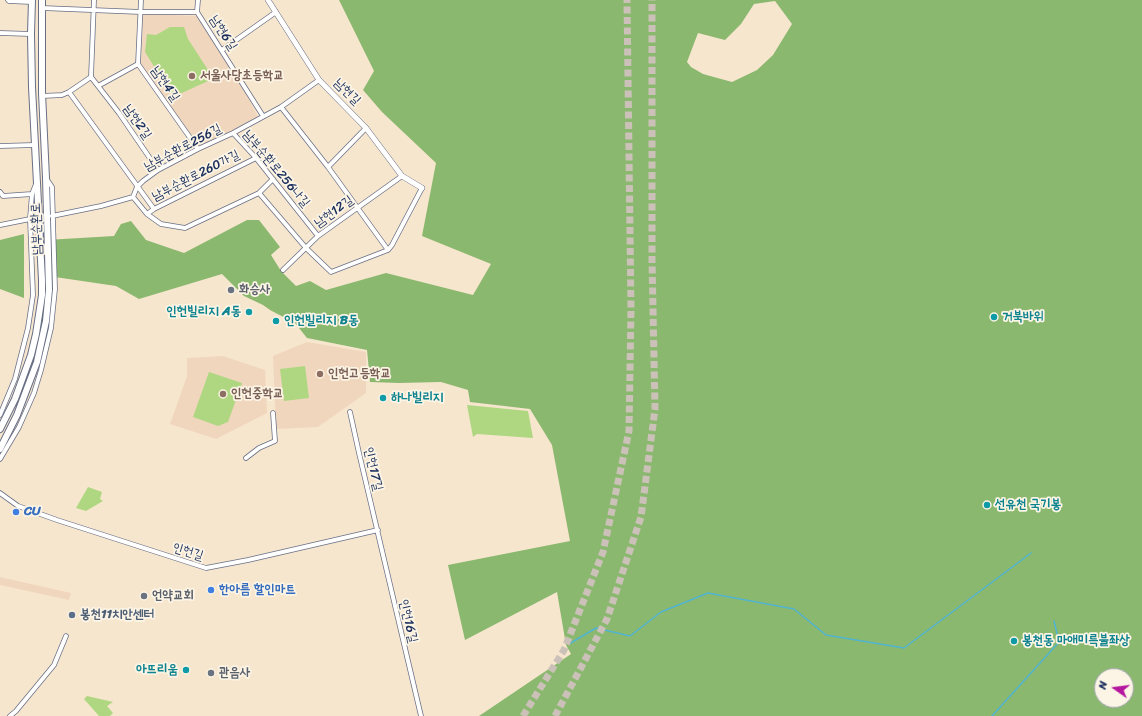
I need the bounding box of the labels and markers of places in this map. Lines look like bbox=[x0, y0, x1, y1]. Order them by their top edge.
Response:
place label: 서울사당초등학교 bbox=[200, 68, 284, 84]
marker: 서울사당초등학교 bbox=[187, 71, 197, 81]
place label: 화승사 bbox=[239, 282, 270, 298]
marker: 화승사 bbox=[226, 285, 236, 295]
place label: 인헌빌리지 A동 bbox=[166, 304, 241, 320]
marker: 인헌빌리지 A동 bbox=[244, 307, 254, 317]
place label: 거북바위 bbox=[1002, 309, 1044, 325]
marker: 거북바위 bbox=[989, 312, 999, 322]
place label: 인헌빌리지 B동 bbox=[284, 313, 358, 329]
marker: 인헌빌리지 B동 bbox=[271, 316, 281, 326]
place label: 인헌고등학교 bbox=[328, 366, 391, 382]
marker: 인헌고등학교 bbox=[315, 369, 325, 379]
place label: 인헌중학교 bbox=[231, 386, 283, 402]
marker: 인헌중학교 bbox=[218, 389, 228, 399]
place label: 하나빌리지 bbox=[391, 390, 443, 406]
marker: 하나빌리지 bbox=[378, 393, 388, 403]
place label: 선유천 국기봉 bbox=[995, 497, 1061, 513]
marker: 선유천 국기봉 bbox=[982, 500, 992, 510]
place label: CU bbox=[24, 504, 41, 520]
marker: CU bbox=[11, 507, 21, 517]
place label: 한아름 할인마트 bbox=[219, 582, 296, 598]
marker: 한아름 할인마트 bbox=[206, 585, 216, 595]
place label: 언약교회 bbox=[152, 588, 194, 604]
marker: 언약교회 bbox=[139, 591, 149, 601]
place label: 봉천11치안센터 bbox=[80, 607, 154, 623]
marker: 봉천11치안센터 bbox=[67, 610, 77, 620]
place label: 봉천동 마애미륵불좌상 bbox=[1022, 633, 1130, 649]
marker: 봉천동 마애미륵불좌상 bbox=[1009, 636, 1019, 646]
place label: 아뜨리움 bbox=[136, 662, 178, 678]
marker: 아뜨리움 bbox=[181, 665, 191, 675]
place label: 관음사 bbox=[219, 665, 250, 681]
marker: 관음사 bbox=[206, 668, 216, 678]

